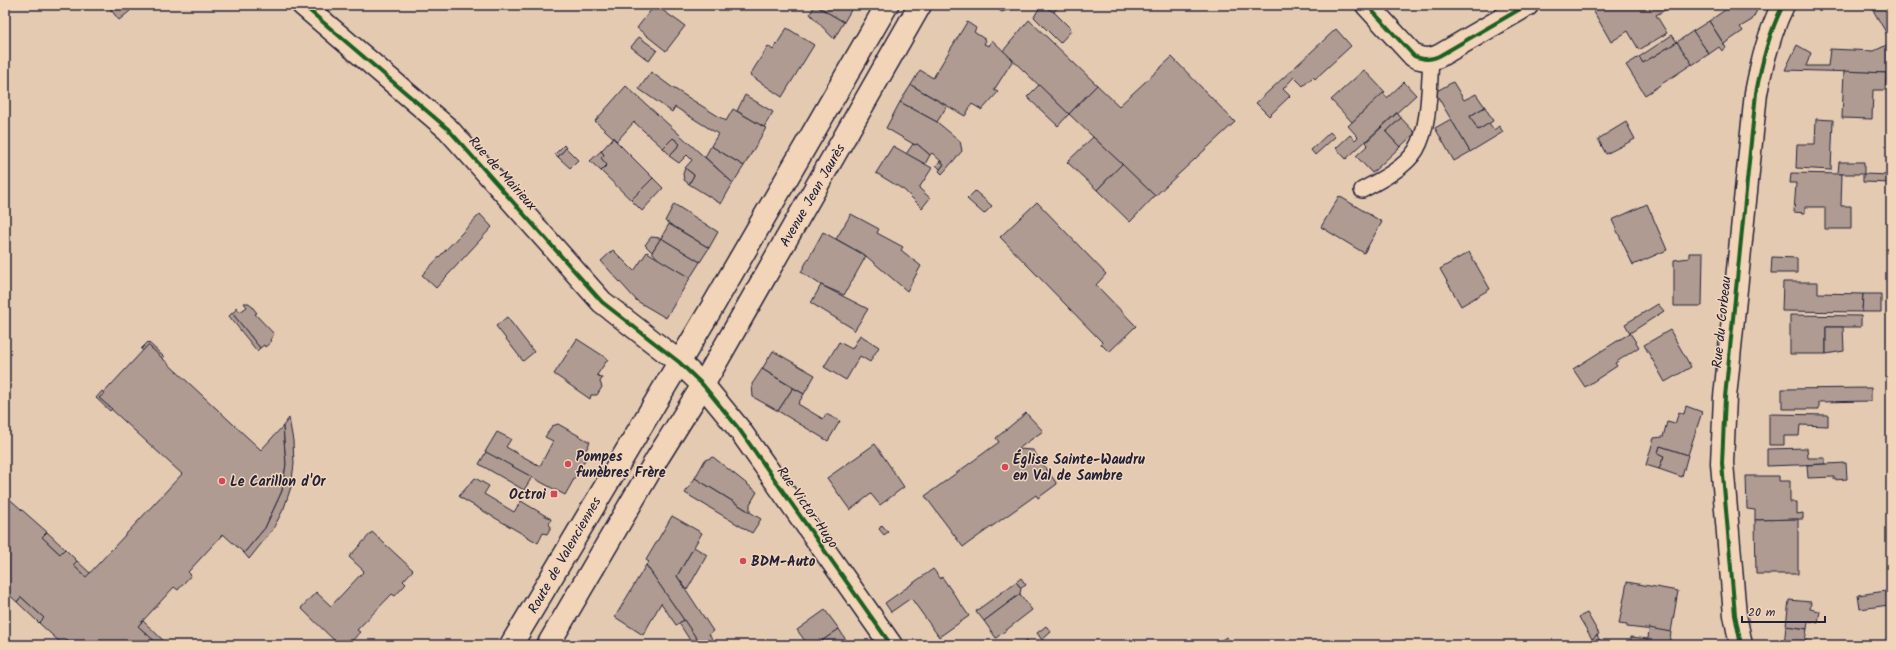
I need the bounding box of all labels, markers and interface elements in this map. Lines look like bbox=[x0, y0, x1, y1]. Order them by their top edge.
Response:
street label: Rue de Mairieux bbox=[463, 132, 542, 217]
street label: Avenue Jean Jaurès bbox=[774, 140, 851, 251]
street label: Rue du Corbeau bbox=[1706, 275, 1738, 369]
place label: Pompes funèbres Frère bbox=[576, 446, 666, 484]
place label: Église Sainte-Waudru en Val de Sambre bbox=[1013, 449, 1145, 487]
marker: Pompes funèbres Frère bbox=[563, 459, 573, 469]
street label: Rue Victor-Hugo bbox=[771, 462, 844, 553]
marker: Église Sainte-Waudru en Val de Sambre bbox=[1000, 462, 1010, 472]
place label: Le Carillon d'Or bbox=[230, 471, 327, 493]
marker: Le Carillon d'Or bbox=[217, 476, 227, 486]
place label: Octroi bbox=[509, 484, 546, 506]
marker: Octroi bbox=[549, 489, 559, 499]
street label: Route de Valenciennes bbox=[522, 493, 607, 618]
place label: BDM-Auto bbox=[751, 551, 816, 573]
marker: BDM-Auto bbox=[738, 556, 748, 566]
scale bar bbox=[1742, 598, 1825, 624]
text: 20 m bbox=[1748, 603, 1776, 622]

